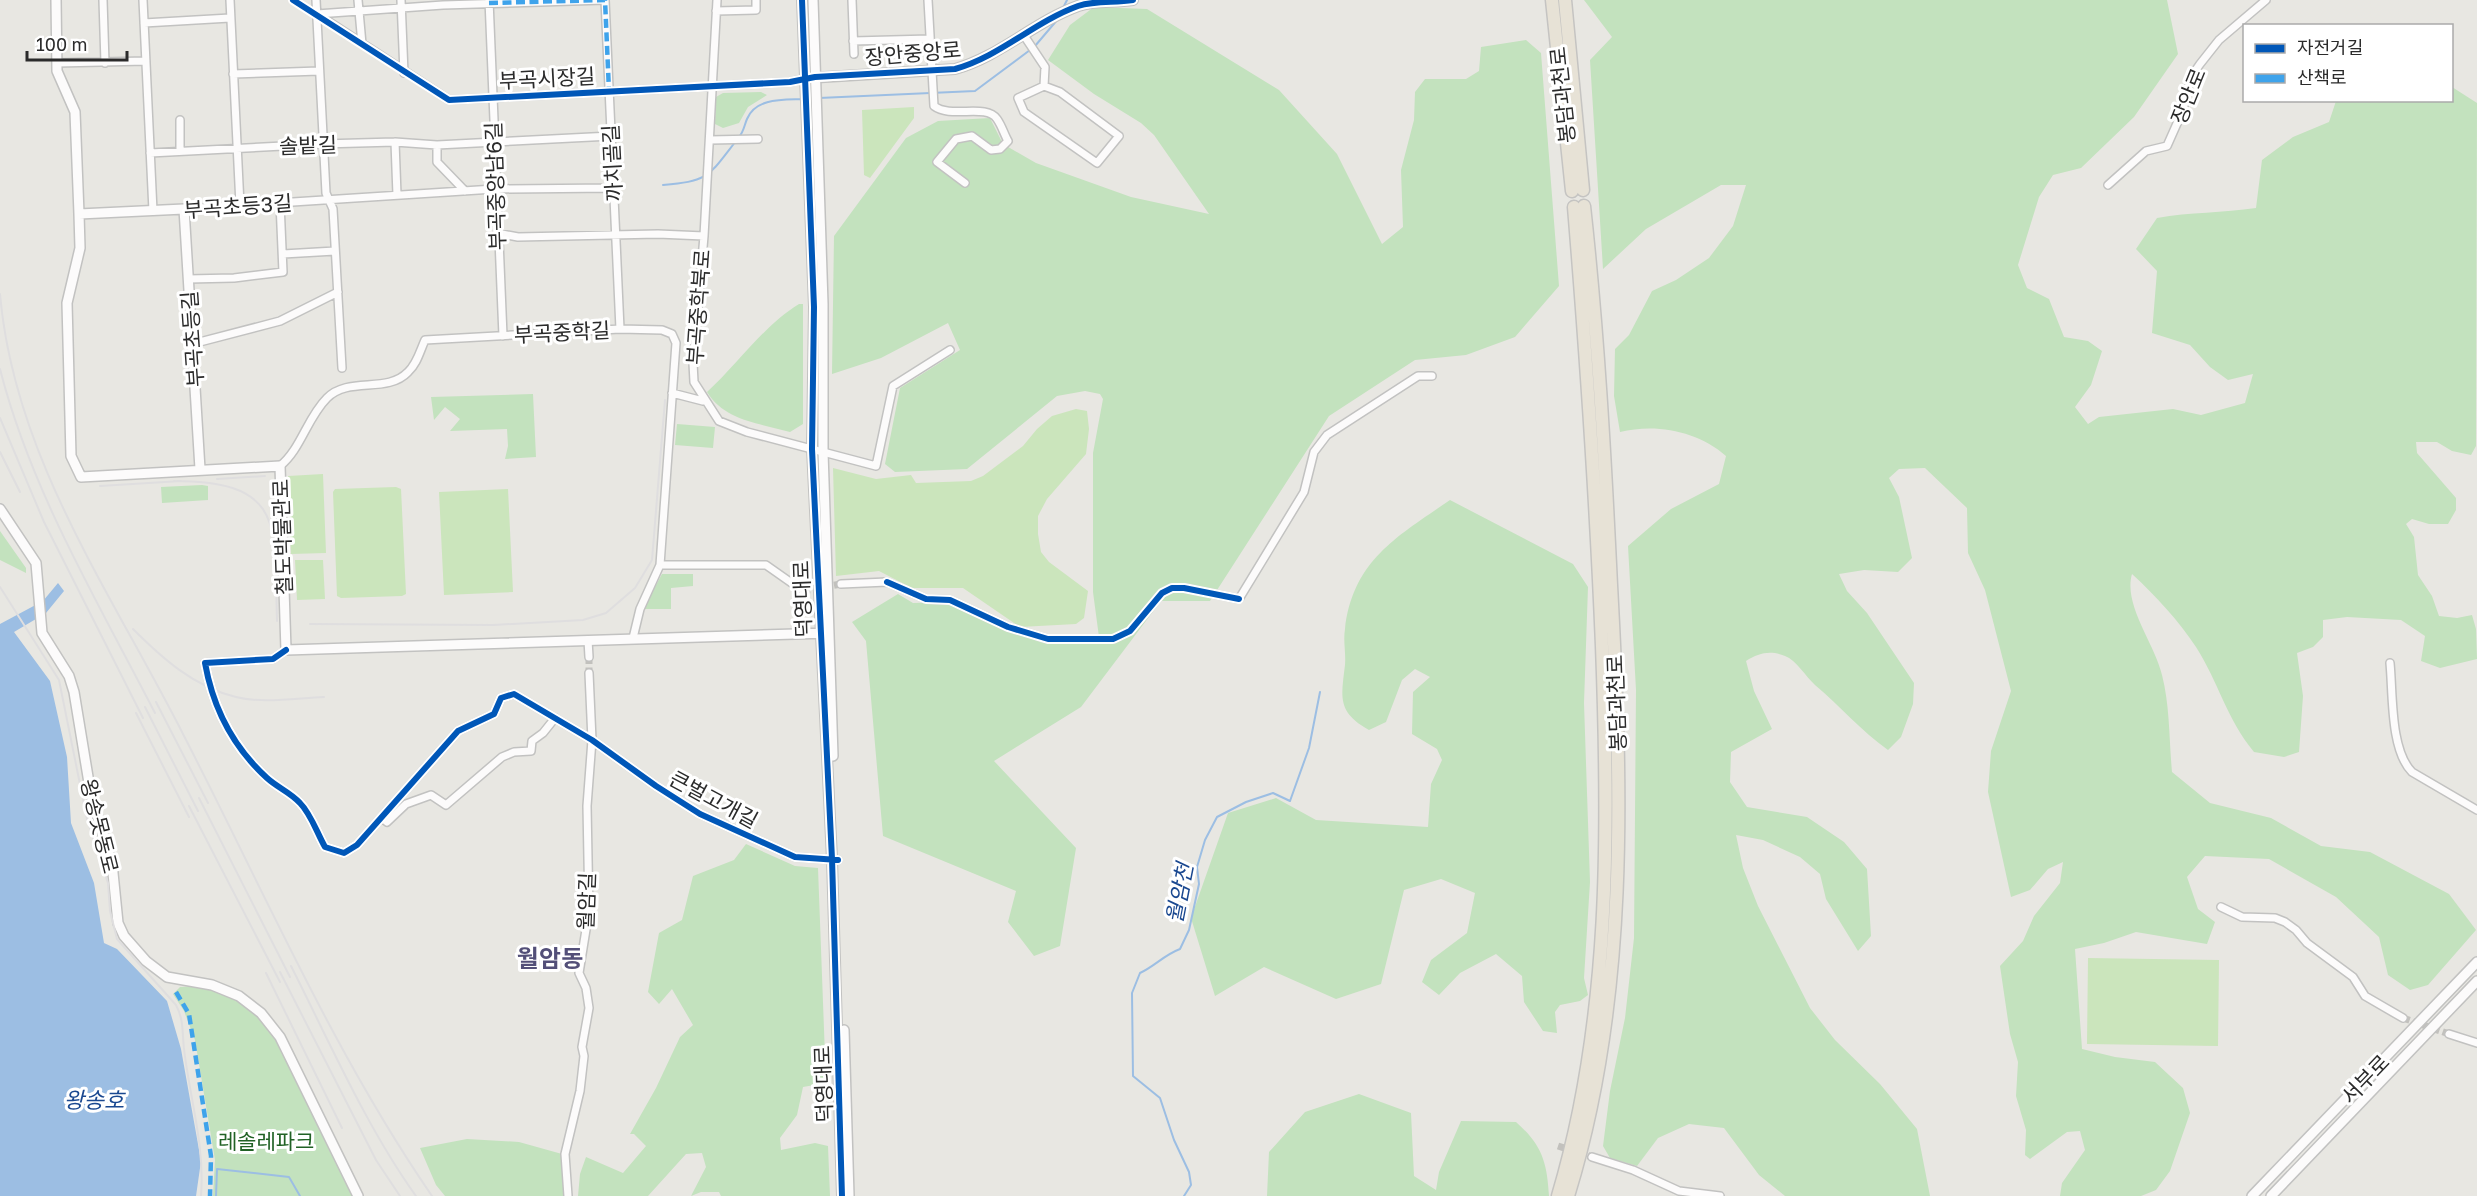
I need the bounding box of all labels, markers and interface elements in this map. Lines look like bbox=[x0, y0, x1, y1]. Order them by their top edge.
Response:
scale bar bbox=[27, 24, 128, 62]
legend bbox=[2243, 24, 2453, 102]
text: 100 m bbox=[36, 33, 87, 55]
street label: 장안중앙로 bbox=[864, 36, 962, 70]
text: 자전거길 bbox=[2297, 36, 2363, 58]
street label: 봉담과천로 bbox=[1544, 46, 1580, 144]
street label: 부곡시장길 bbox=[498, 62, 596, 94]
street label: 장안로 bbox=[2165, 64, 2211, 128]
text: 산책로 bbox=[2297, 66, 2347, 88]
street label: 부곡중앙남6길 bbox=[480, 121, 510, 251]
street label: 까치골길 bbox=[597, 124, 627, 202]
street label: 솔밭길 bbox=[279, 131, 337, 159]
street label: 부곡초등3길 bbox=[183, 189, 293, 223]
street label: 부곡중학북로 bbox=[681, 248, 715, 366]
street label: 부곡초등길 bbox=[176, 290, 208, 388]
street label: 부곡중학길 bbox=[513, 316, 611, 348]
street label: 철도박물관로 bbox=[267, 479, 297, 595]
street label: 덕영대로 bbox=[788, 560, 816, 638]
street label: 봉담과천로 bbox=[1601, 654, 1631, 752]
street label: 큰벌고개길 bbox=[665, 765, 763, 833]
street label: 왕송못동로 bbox=[76, 776, 124, 876]
water label: 월암천 bbox=[1160, 858, 1199, 925]
street label: 월암길 bbox=[572, 872, 600, 930]
district label: 월암동 bbox=[517, 943, 583, 972]
street label: 덕영대로 bbox=[809, 1045, 837, 1123]
street label: 서부로 bbox=[2336, 1049, 2394, 1109]
water label: 왕송호 bbox=[64, 1086, 126, 1113]
park label: 레솔레파크 bbox=[218, 1128, 314, 1154]

